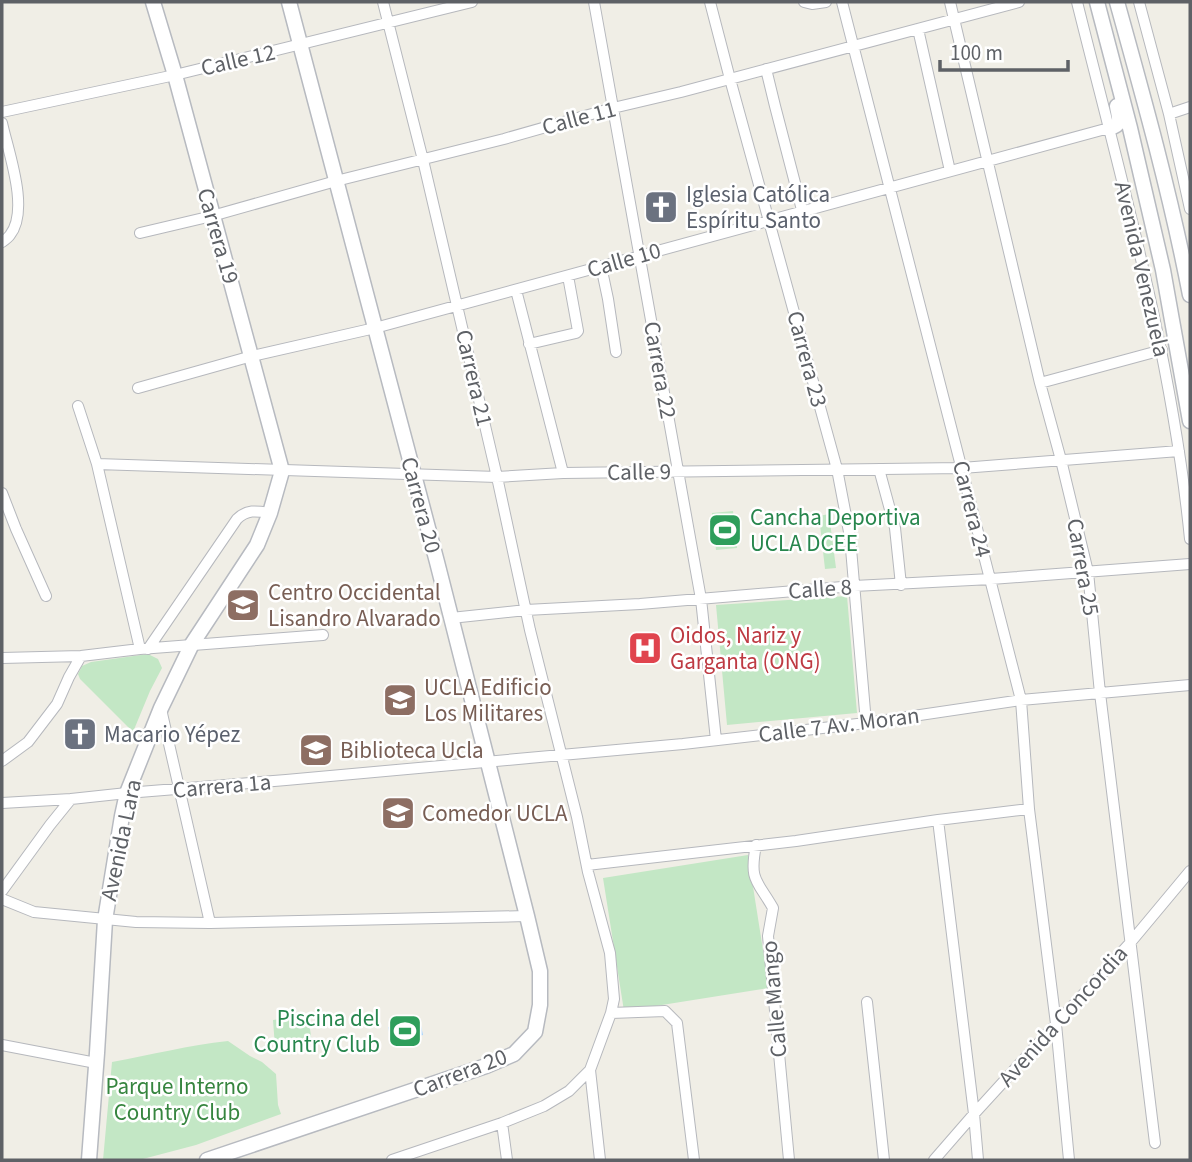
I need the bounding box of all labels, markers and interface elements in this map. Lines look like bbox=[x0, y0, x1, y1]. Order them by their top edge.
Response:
scale bar bbox=[940, 28, 1068, 72]
street label: Calle 12 bbox=[198, 35, 278, 85]
text: 100 m bbox=[950, 38, 1003, 68]
street label: Calle 11 bbox=[538, 92, 620, 144]
place label: Iglesia Católica Espíritu Santo bbox=[686, 178, 830, 237]
street label: Avenida Venezuela bbox=[1106, 178, 1178, 360]
street label: Carrera 19 bbox=[189, 184, 247, 288]
church icon: Iglesia Católica Espíritu Santo bbox=[642, 188, 680, 226]
street label: Calle 10 bbox=[583, 234, 665, 286]
street label: Carrera 23 bbox=[778, 307, 836, 411]
street label: Carrera 22 bbox=[635, 319, 685, 421]
street label: Carrera 21 bbox=[447, 326, 501, 430]
street label: Carrera 20 bbox=[392, 453, 450, 557]
street label: Calle 9 bbox=[607, 455, 671, 489]
street label: Carrera 24 bbox=[944, 457, 1000, 561]
place label: Cancha Deportiva UCLA DCEE bbox=[750, 501, 921, 560]
sports icon: Cancha Deportiva UCLA DCEE bbox=[706, 511, 744, 549]
street label: Carrera 25 bbox=[1058, 516, 1108, 618]
street label: Calle 8 bbox=[787, 570, 853, 608]
place label: Centro Occidental Lisandro Alvarado bbox=[268, 576, 441, 635]
school or university icon: Centro Occidental Lisandro Alvarado bbox=[224, 586, 262, 624]
place label: Oidos, Nariz y Garganta (ONG) bbox=[670, 619, 821, 678]
hospital icon: Oidos, Nariz y Garganta (ONG) bbox=[626, 629, 664, 667]
place label: UCLA Edificio Los Militares bbox=[424, 671, 552, 730]
school or university icon: UCLA Edificio Los Militares bbox=[381, 681, 419, 719]
street label: Calle 7 Av. Moran bbox=[757, 699, 921, 751]
church icon: Macario Yépez bbox=[61, 715, 99, 753]
place label: Macario Yépez bbox=[104, 718, 240, 751]
school or university icon: Biblioteca Ucla bbox=[297, 731, 335, 769]
place label: Biblioteca Ucla bbox=[340, 734, 484, 767]
street label: Carrera 1a bbox=[171, 765, 273, 807]
street label: Avenida Lara bbox=[92, 776, 150, 904]
school or university icon: Comedor UCLA bbox=[379, 794, 417, 832]
place label: Comedor UCLA bbox=[422, 797, 568, 830]
street label: Avenida Concordia bbox=[991, 938, 1135, 1094]
street label: Calle Mango bbox=[752, 939, 796, 1059]
place label: Piscina del Country Club bbox=[253, 1002, 380, 1061]
sports icon: Piscina del Country Club bbox=[386, 1012, 424, 1050]
street label: Carrera 20 bbox=[408, 1040, 512, 1106]
park label: Parque Interno Country Club bbox=[105, 1070, 249, 1129]

